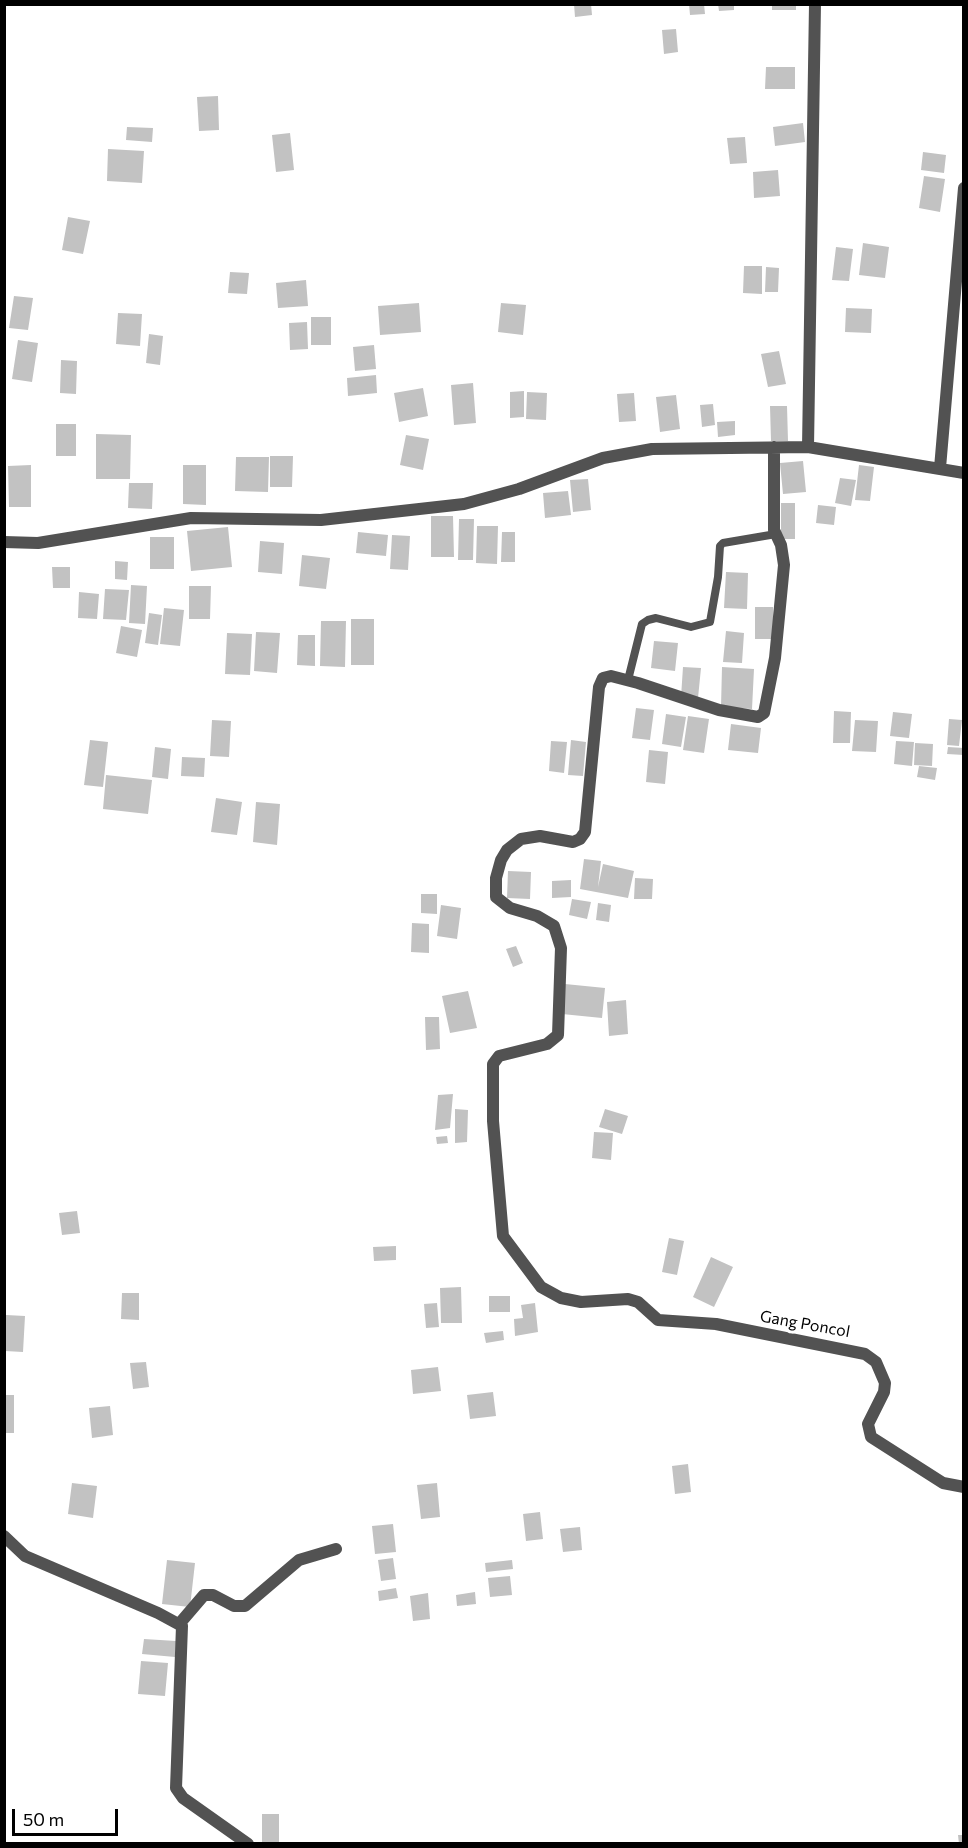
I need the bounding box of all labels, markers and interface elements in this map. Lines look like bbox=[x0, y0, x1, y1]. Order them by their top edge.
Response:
street label: Gang Poncol bbox=[759, 1307, 851, 1341]
scale bar bbox=[15, 1797, 122, 1835]
text: 50 m bbox=[23, 1808, 64, 1830]

